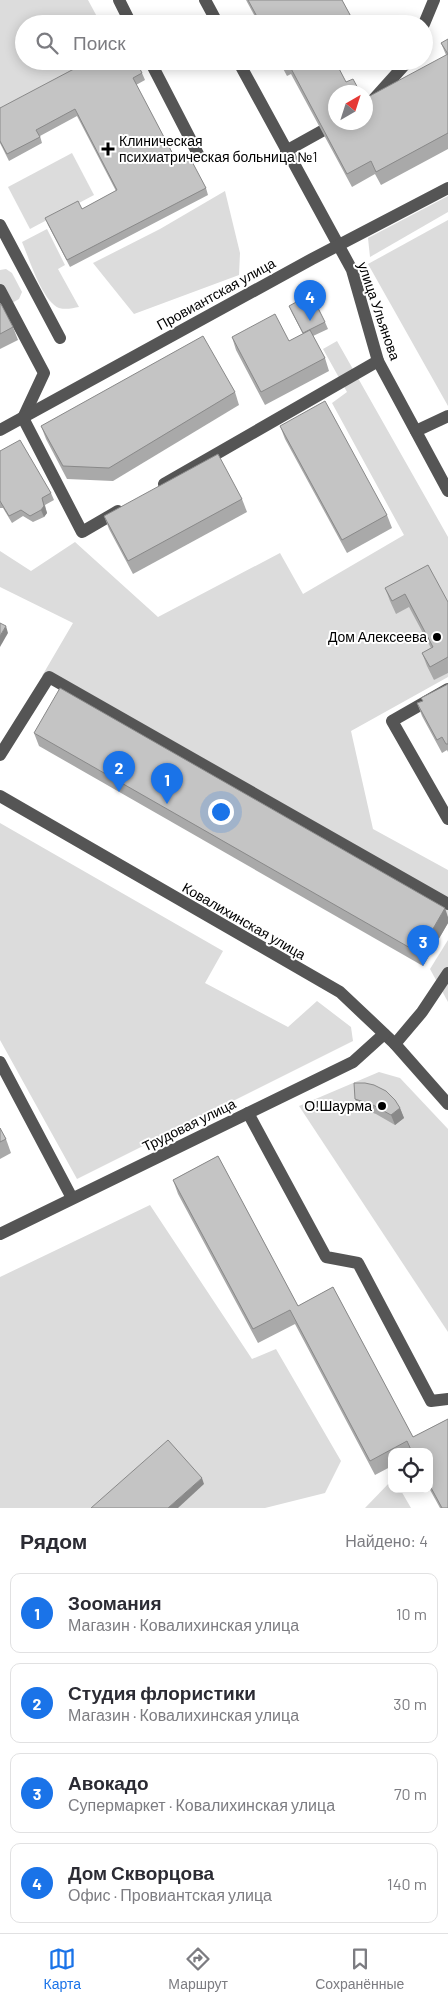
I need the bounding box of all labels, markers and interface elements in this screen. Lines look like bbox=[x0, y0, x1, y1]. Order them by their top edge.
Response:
search box bbox=[15, 15, 433, 70]
icon: search bbox=[33, 29, 61, 57]
text: Поиск bbox=[73, 31, 126, 54]
north arrow bbox=[328, 85, 373, 130]
place label: Клиническая психиатрическая больница №1 bbox=[119, 132, 317, 165]
marker: Клиническая психиатрическая больница №1 bbox=[101, 142, 115, 156]
street label: Провиантская улица bbox=[154, 254, 278, 333]
street label: улица Ульянова bbox=[355, 259, 404, 362]
pin: 4 bbox=[294, 280, 326, 321]
place label: Дом Алексеева bbox=[328, 628, 427, 645]
marker: Дом Алексеева bbox=[431, 631, 443, 643]
pin: 2 bbox=[103, 751, 135, 792]
pin: 1 bbox=[151, 763, 183, 804]
your location bbox=[208, 799, 234, 825]
street label: Ковалихинская улица bbox=[180, 878, 309, 963]
pin: 3 bbox=[407, 925, 439, 966]
street label: Трудовая улица bbox=[139, 1095, 238, 1155]
place label: О!Шаурма bbox=[304, 1097, 372, 1114]
marker: О!Шаурма bbox=[376, 1100, 388, 1112]
map controls bbox=[388, 1448, 433, 1493]
button: locate bbox=[388, 1448, 433, 1493]
text: Рядом bbox=[20, 1528, 87, 1553]
text: Найдено: 4 bbox=[345, 1531, 428, 1550]
text: Зоомания bbox=[68, 1591, 161, 1614]
text: 1 bbox=[34, 1604, 40, 1623]
text: 10 m bbox=[396, 1604, 427, 1623]
text: Магазин · Ковалихинская улица bbox=[68, 1615, 299, 1634]
text: Студия флористики bbox=[68, 1681, 256, 1704]
text: 2 bbox=[33, 1694, 41, 1713]
text: 30 m bbox=[393, 1694, 427, 1713]
text: Магазин · Ковалихинская улица bbox=[68, 1705, 299, 1724]
text: Авокадо bbox=[68, 1771, 149, 1794]
text: 3 bbox=[33, 1784, 41, 1803]
text: 70 m bbox=[394, 1784, 427, 1803]
text: Супермаркет · Ковалихинская улица bbox=[68, 1795, 335, 1814]
text: Дом Скворцова bbox=[68, 1861, 214, 1884]
text: 4 bbox=[32, 1874, 42, 1893]
text: 140 m bbox=[387, 1874, 427, 1893]
text: Офис · Провиантская улица bbox=[68, 1885, 272, 1904]
tab: Карта bbox=[44, 1945, 81, 1992]
tab: Маршрут bbox=[168, 1945, 228, 1992]
tab: Сохранённые bbox=[315, 1945, 404, 1992]

